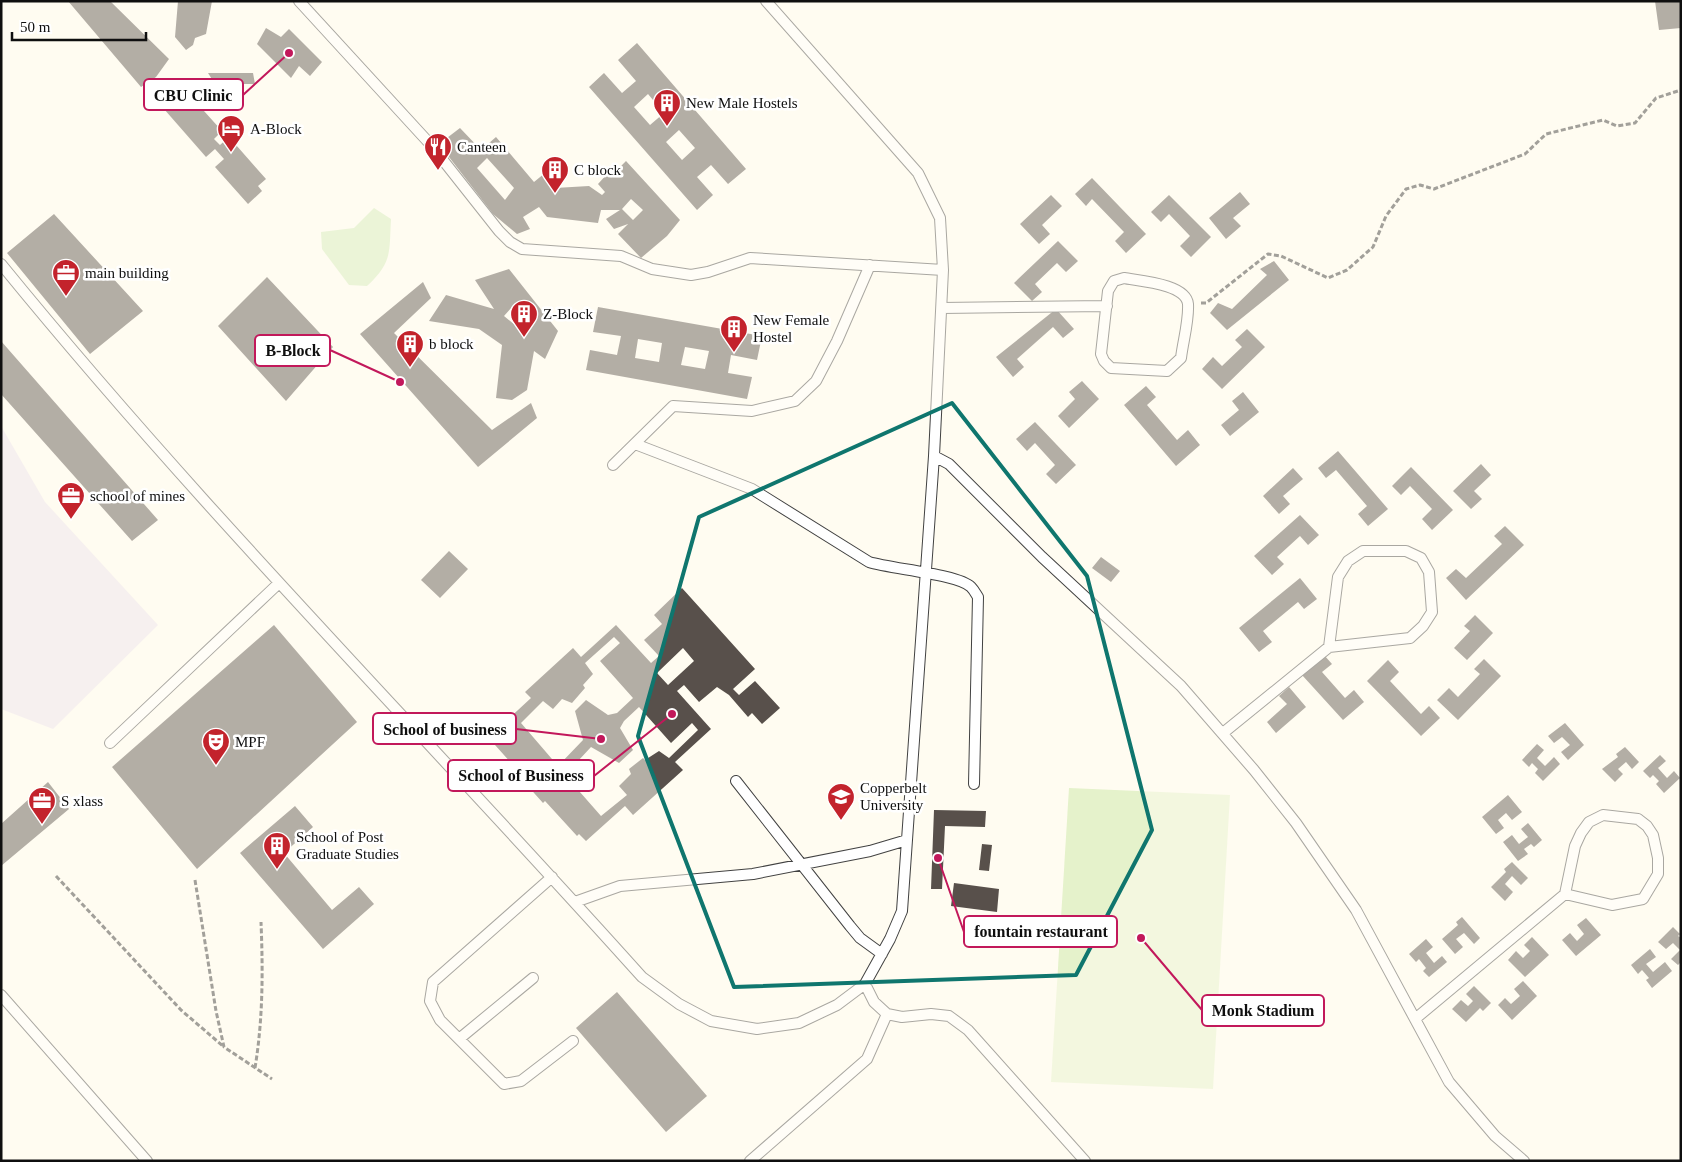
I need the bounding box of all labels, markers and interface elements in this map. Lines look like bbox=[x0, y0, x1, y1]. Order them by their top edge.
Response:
scale bar bbox=[12, 10, 146, 42]
text: 50 m bbox=[20, 19, 51, 35]
callout: CBU Clinic bbox=[144, 79, 243, 110]
text: CBU Clinic bbox=[154, 87, 232, 104]
building icon: New Male Hostels bbox=[652, 88, 682, 127]
place label: New Male Hostels bbox=[686, 95, 798, 111]
hotel icon: A-Block bbox=[216, 114, 246, 153]
place label: A-Block bbox=[250, 121, 302, 137]
restaurant icon: Canteen bbox=[423, 132, 453, 171]
place label: Canteen bbox=[457, 139, 507, 155]
building icon: C block bbox=[540, 155, 570, 194]
place label: C block bbox=[574, 162, 622, 178]
office icon: main building bbox=[51, 258, 81, 297]
place label: main building bbox=[85, 265, 169, 281]
building icon: Z-Block bbox=[509, 299, 539, 338]
place label: Z-Block bbox=[543, 306, 593, 322]
place label: New Female Hostel bbox=[753, 312, 830, 345]
building icon: New Female Hostel bbox=[719, 314, 749, 353]
building icon: b block bbox=[395, 329, 425, 368]
callout: B-Block bbox=[255, 335, 330, 366]
place label: b block bbox=[429, 336, 474, 352]
text: B-Block bbox=[265, 342, 321, 359]
office icon: school of mines bbox=[56, 481, 86, 520]
place label: school of mines bbox=[90, 488, 185, 504]
callout: School of business bbox=[373, 713, 516, 744]
text: School of business bbox=[383, 721, 507, 738]
theatre icon: MPF bbox=[201, 727, 231, 766]
place label: MPF bbox=[235, 734, 265, 750]
callout: School of Business bbox=[448, 760, 594, 791]
text: School of Business bbox=[458, 767, 584, 784]
place label: Copperbelt University bbox=[860, 780, 927, 813]
school or university icon: Copperbelt University bbox=[826, 782, 856, 821]
office icon: S xlass bbox=[27, 786, 57, 825]
place label: S xlass bbox=[61, 793, 103, 809]
place label: School of Post Graduate Studies bbox=[296, 829, 399, 862]
building icon: School of Post Graduate Studies bbox=[262, 831, 292, 870]
callout: fountain restaurant bbox=[964, 916, 1117, 947]
text: fountain restaurant bbox=[974, 923, 1108, 940]
callout: Monk Stadium bbox=[1202, 995, 1324, 1026]
text: Monk Stadium bbox=[1212, 1002, 1315, 1019]

